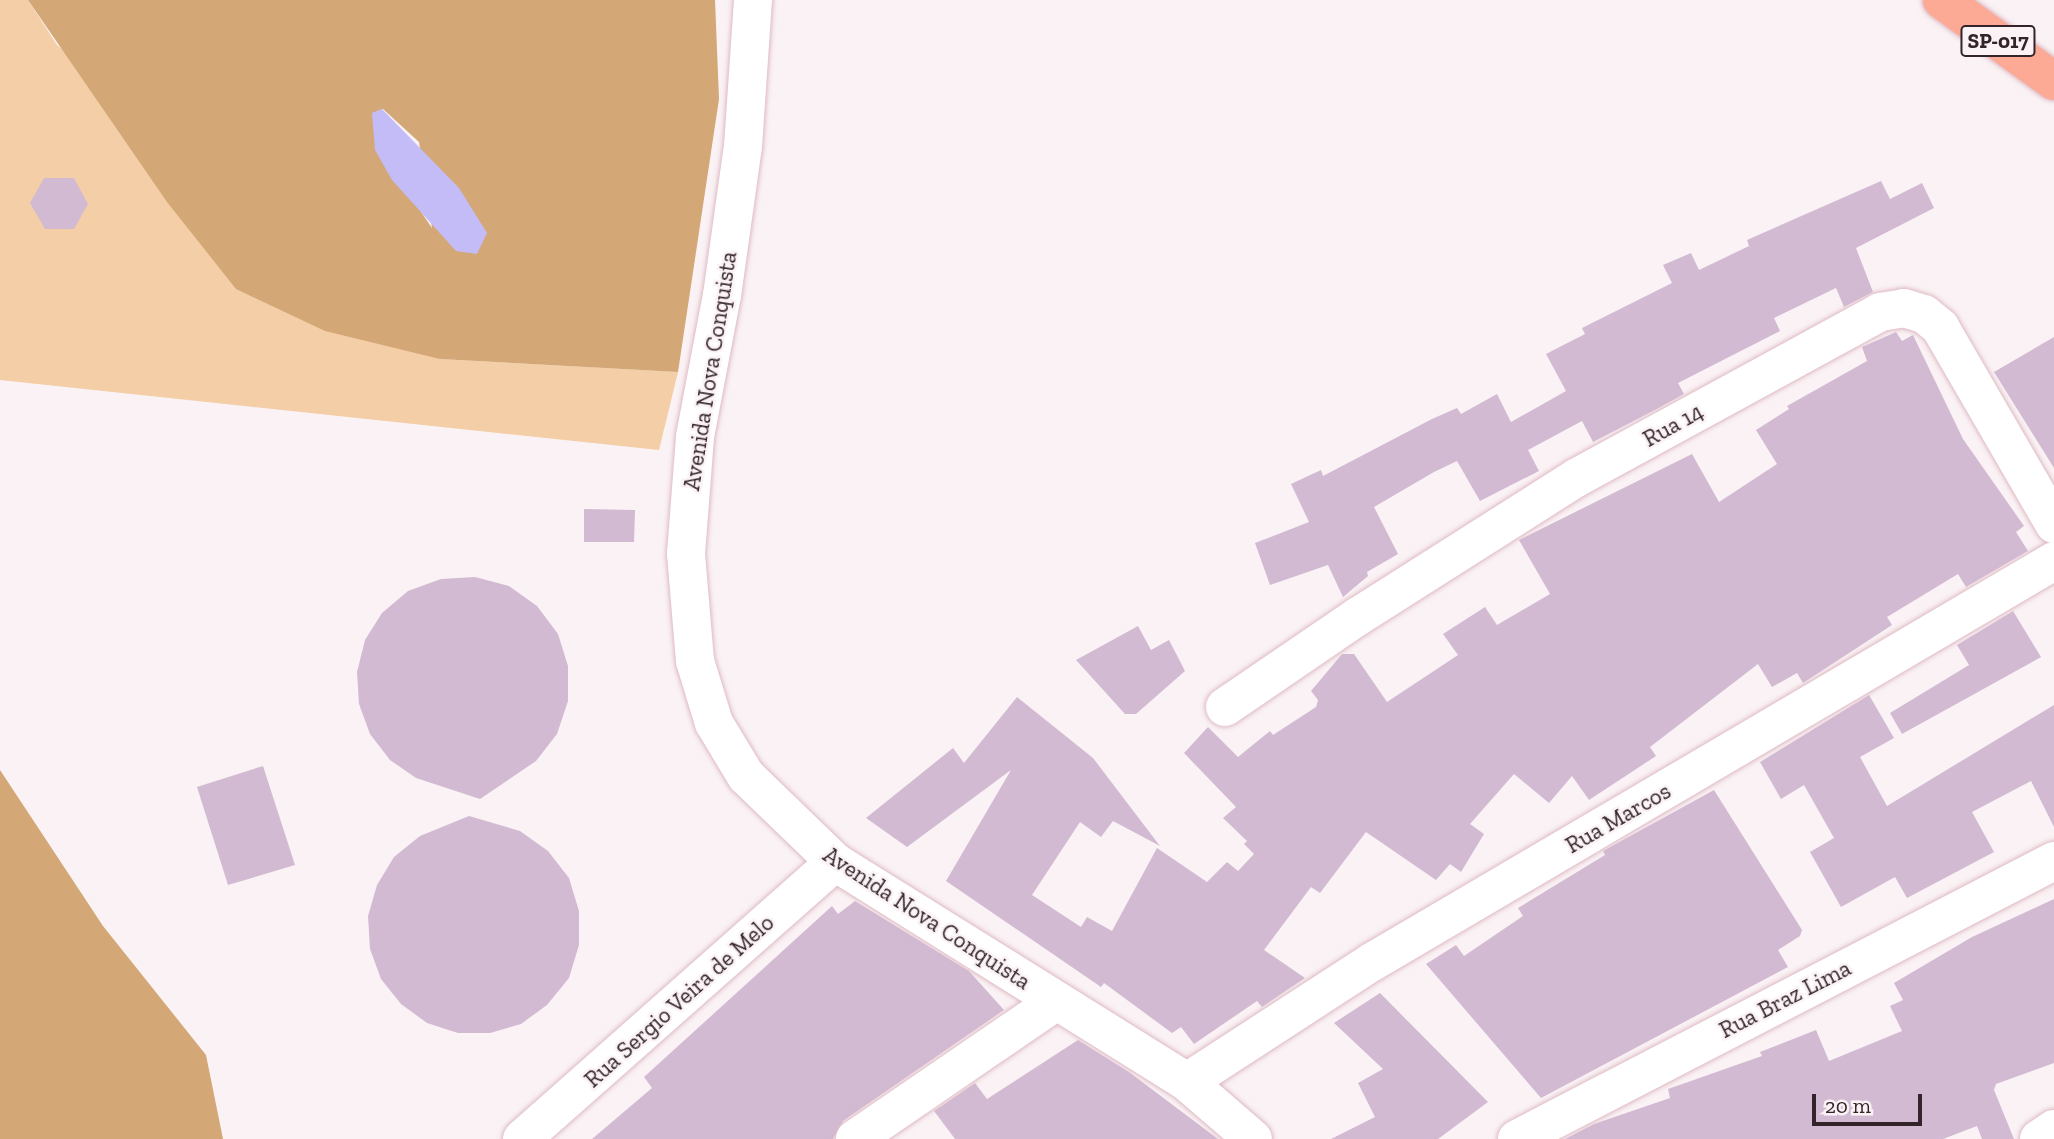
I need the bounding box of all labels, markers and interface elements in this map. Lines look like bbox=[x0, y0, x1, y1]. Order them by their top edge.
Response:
road number: SP-017 bbox=[1960, 23, 2036, 58]
street label: Avenida Nova Conquista bbox=[677, 249, 743, 493]
street label: Rua 14 bbox=[1638, 397, 1708, 453]
street label: Rua Marcos bbox=[1561, 777, 1675, 859]
street label: Avenida Nova Conquista bbox=[818, 841, 1036, 995]
street label: Rua Sergio Veira de Melo bbox=[578, 908, 780, 1094]
street label: Rua Braz Lima bbox=[1715, 954, 1855, 1044]
scale bar bbox=[1816, 1080, 1926, 1124]
text: 20 m bbox=[1825, 1093, 1871, 1118]

